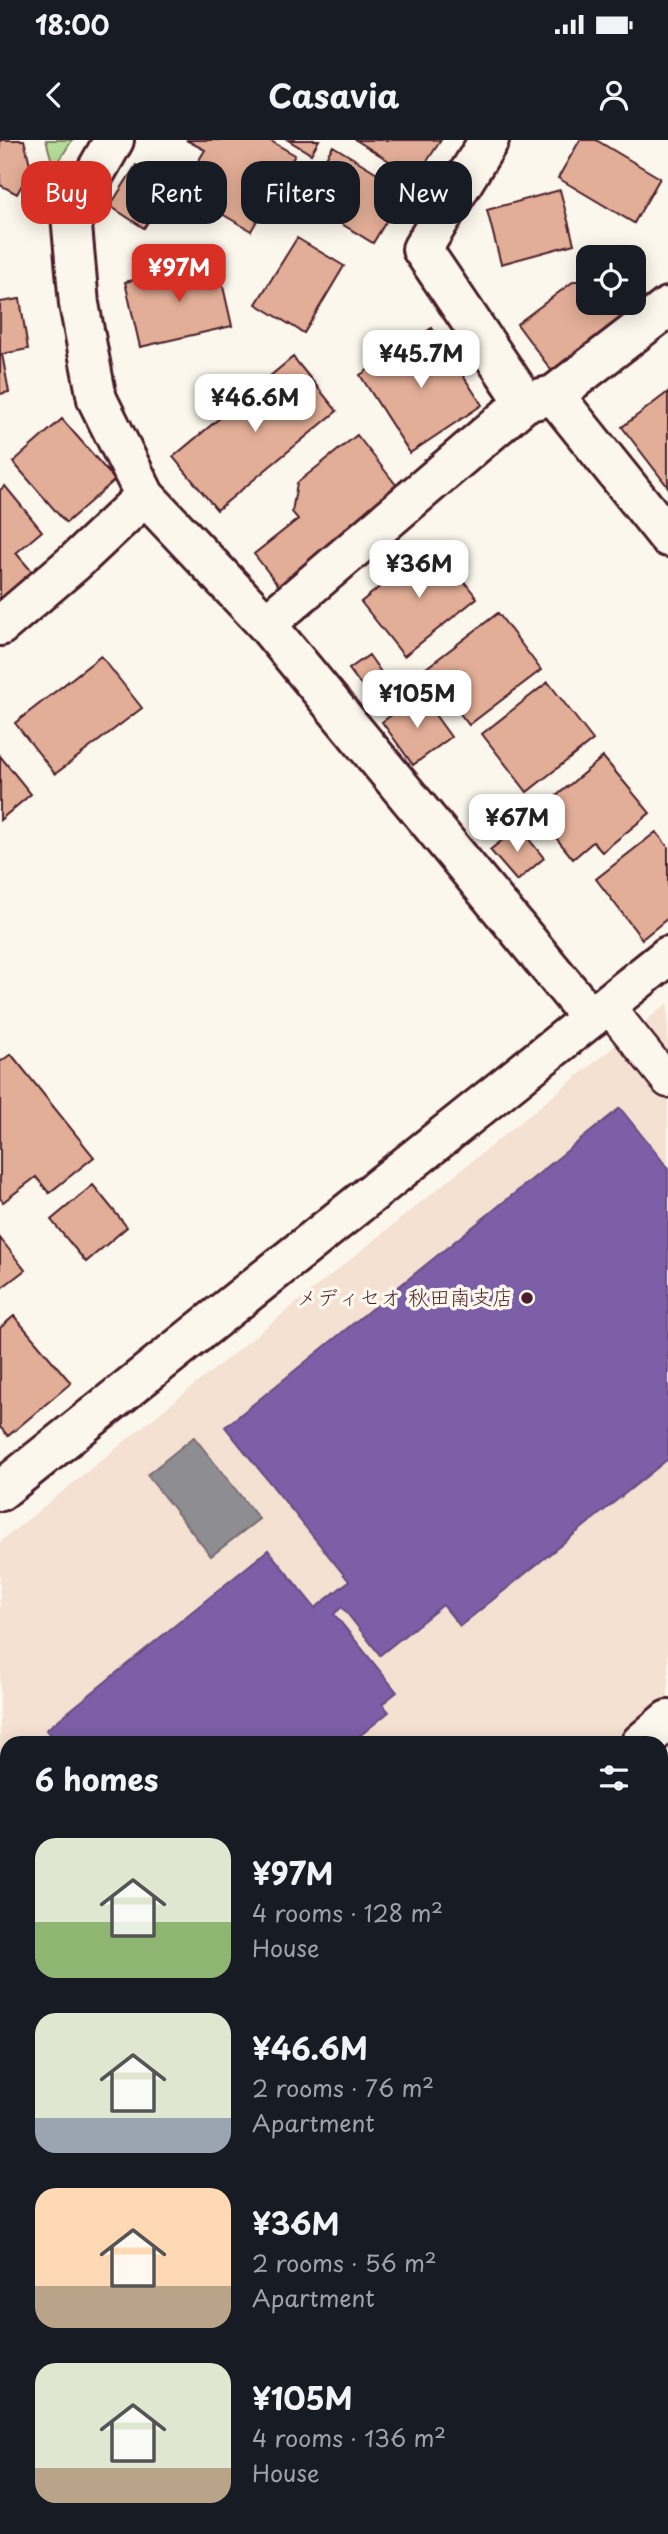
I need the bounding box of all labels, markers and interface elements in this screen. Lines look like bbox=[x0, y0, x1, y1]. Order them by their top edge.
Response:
text: 18:00 bbox=[35, 5, 110, 44]
text: Casavia bbox=[268, 71, 400, 119]
icon: back bbox=[35, 76, 73, 114]
icon: person bbox=[595, 76, 633, 114]
chip: Buy bbox=[21, 161, 112, 224]
chip: Rent bbox=[126, 161, 227, 224]
chip: Filters bbox=[241, 161, 360, 224]
chip: New bbox=[374, 161, 472, 224]
pin: ¥97M bbox=[138, 244, 220, 304]
map controls bbox=[576, 245, 646, 315]
button: locate bbox=[576, 245, 646, 315]
text: ¥97M bbox=[148, 249, 210, 284]
pin: ¥45.7M bbox=[364, 330, 478, 390]
text: ¥45.7M bbox=[379, 335, 463, 370]
pin: ¥46.6M bbox=[198, 374, 312, 434]
text: ¥46.6M bbox=[211, 379, 299, 414]
pin: ¥36M bbox=[378, 540, 460, 600]
text: ¥36M bbox=[385, 545, 453, 580]
pin: ¥105M bbox=[368, 670, 466, 730]
text: ¥105M bbox=[378, 675, 456, 710]
pin: ¥67M bbox=[476, 794, 558, 854]
text: ¥67M bbox=[485, 799, 549, 834]
place label: メディセオ 秋田南支店 bbox=[296, 1280, 513, 1312]
marker: メディセオ 秋田南支店 bbox=[519, 1290, 535, 1306]
text: 6 homes bbox=[35, 1756, 158, 1801]
icon: filters bbox=[595, 1759, 633, 1797]
text: ¥97M bbox=[252, 1850, 333, 1895]
icon: home bbox=[91, 1866, 175, 1950]
text: 4 rooms · 128 m² bbox=[252, 1895, 443, 1930]
text: House bbox=[252, 1930, 319, 1965]
text: ¥46.6M bbox=[252, 2025, 368, 2070]
icon: home bbox=[91, 2041, 175, 2125]
text: 2 rooms · 76 m² bbox=[252, 2070, 434, 2105]
text: Apartment bbox=[252, 2105, 375, 2140]
text: ¥36M bbox=[252, 2200, 339, 2245]
icon: home bbox=[91, 2216, 175, 2300]
text: 2 rooms · 56 m² bbox=[252, 2245, 437, 2280]
text: Apartment bbox=[252, 2280, 375, 2315]
text: ¥105M bbox=[252, 2375, 353, 2420]
icon: home bbox=[91, 2391, 175, 2475]
text: 4 rooms · 136 m² bbox=[252, 2420, 446, 2455]
text: House bbox=[252, 2455, 319, 2490]

